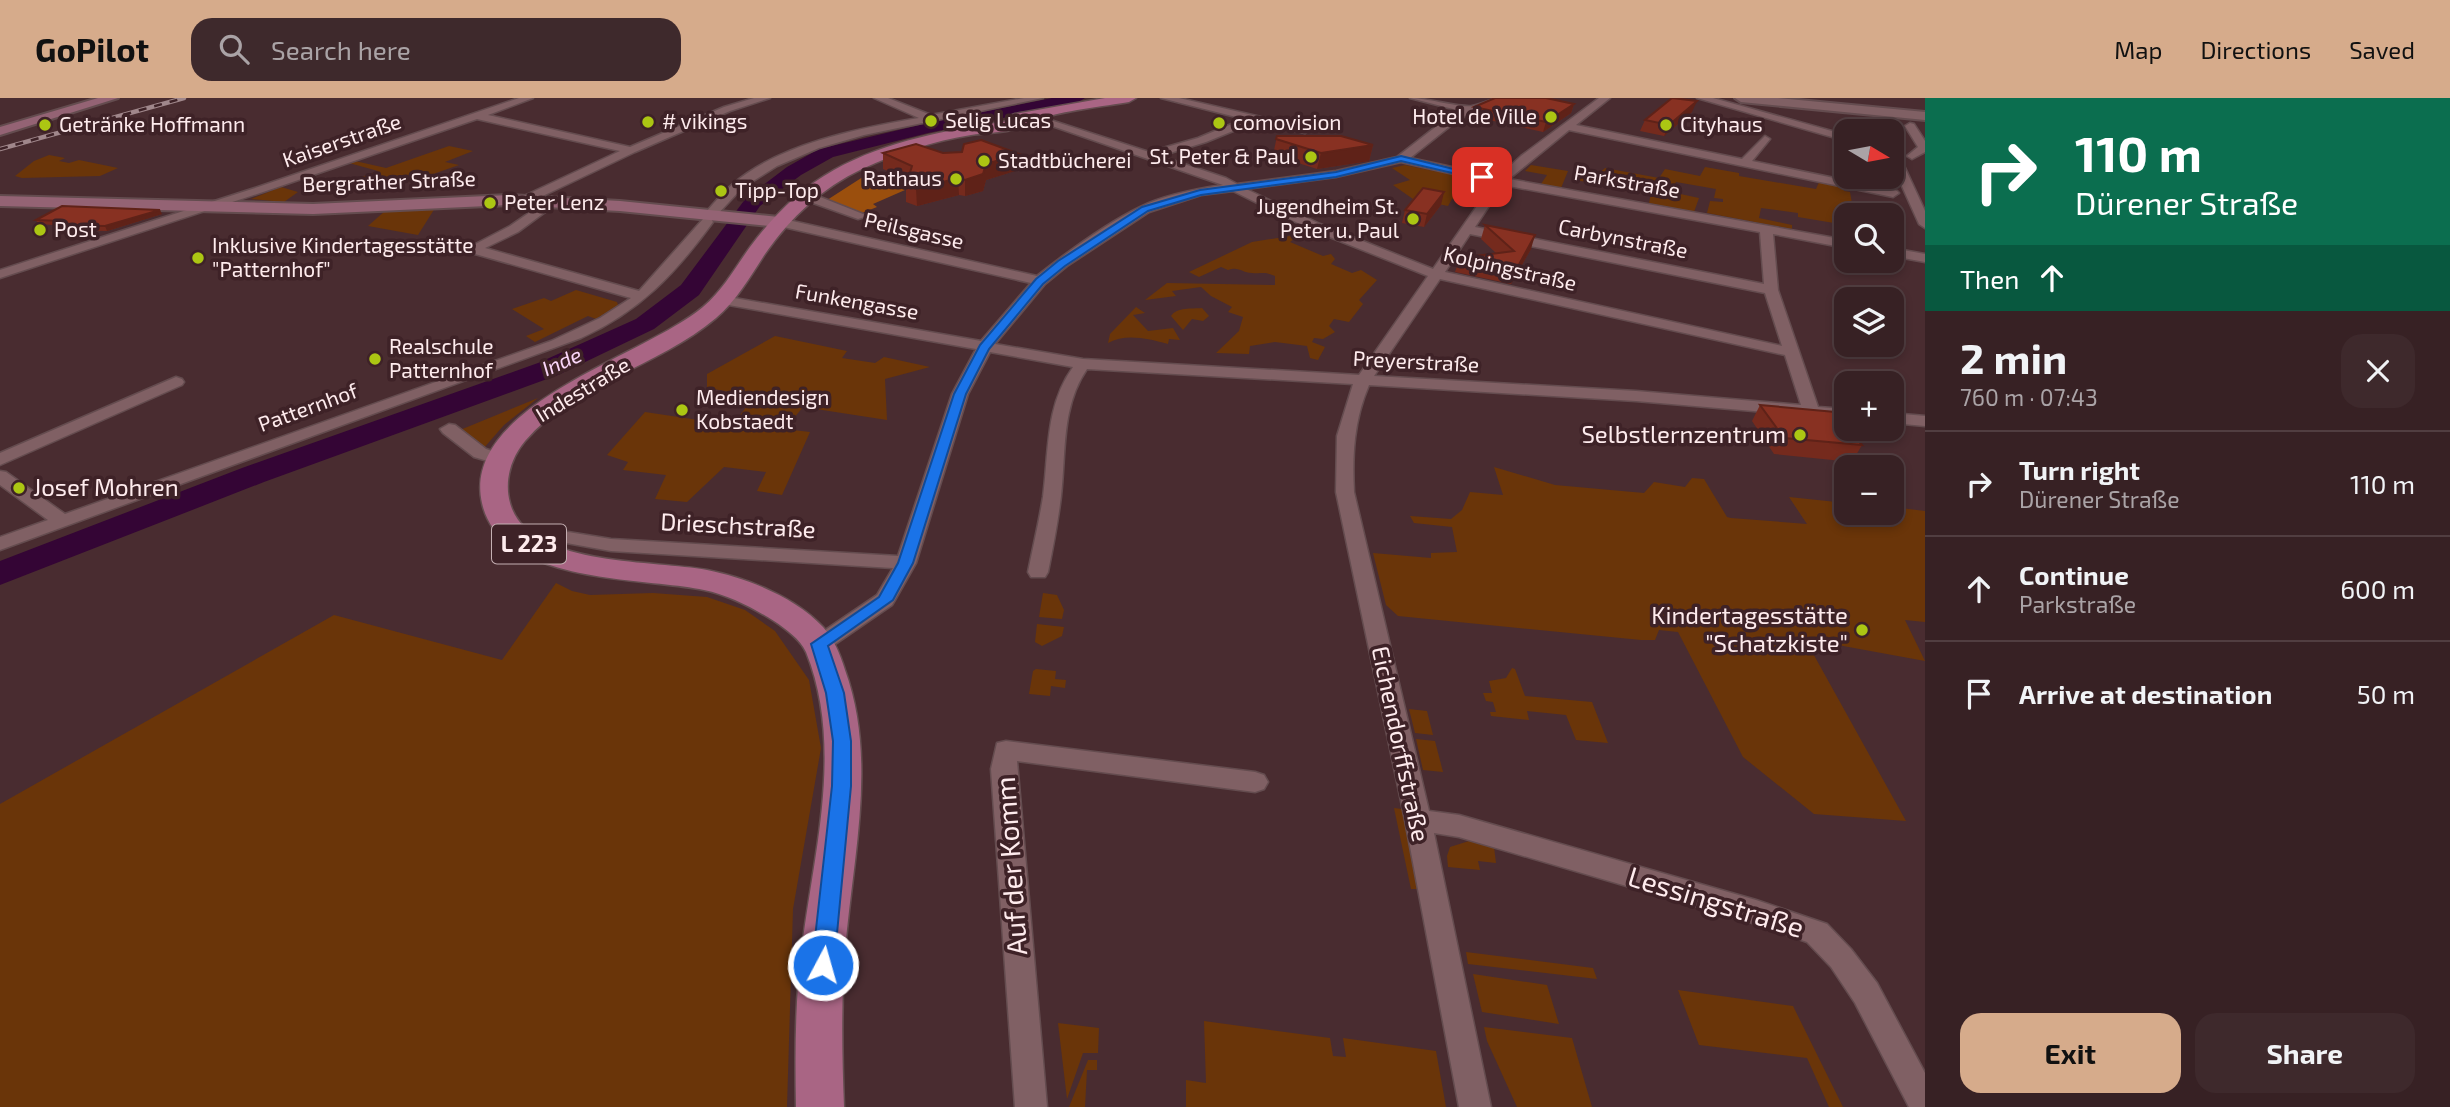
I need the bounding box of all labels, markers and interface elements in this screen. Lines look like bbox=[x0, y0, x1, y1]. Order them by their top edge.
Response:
search box bbox=[191, 18, 681, 81]
text: GoPilot bbox=[35, 29, 149, 69]
icon: search bbox=[215, 30, 253, 68]
text: Search here bbox=[271, 34, 411, 65]
text: Map bbox=[2114, 35, 2162, 64]
text: Directions bbox=[2200, 35, 2311, 64]
text: Saved bbox=[2349, 35, 2415, 64]
place label: Hotel de Ville bbox=[1412, 103, 1537, 128]
place label: Selig Lucas bbox=[945, 107, 1051, 132]
street label: Kaiserstraße bbox=[279, 108, 404, 172]
place label: # vikings bbox=[662, 108, 747, 133]
place label: comovision bbox=[1233, 109, 1342, 134]
marker: Hotel de Ville bbox=[1543, 109, 1559, 125]
place label: Getränke Hoffmann bbox=[59, 111, 245, 136]
place label: Cityhaus bbox=[1680, 111, 1763, 136]
marker: Selig Lucas bbox=[923, 113, 939, 129]
marker: # vikings bbox=[640, 114, 656, 130]
marker: comovision bbox=[1211, 115, 1227, 131]
marker: Getränke Hoffmann bbox=[37, 117, 53, 133]
marker: Cityhaus bbox=[1658, 117, 1674, 133]
north arrow bbox=[1834, 119, 1904, 189]
map controls bbox=[1834, 119, 1904, 525]
text: 110 m bbox=[2075, 123, 2202, 182]
icon: right bbox=[1960, 126, 2051, 217]
place label: St. Peter & Paul bbox=[1149, 143, 1298, 168]
place label: Stadtbücherei bbox=[998, 147, 1132, 172]
pin bbox=[1452, 147, 1512, 207]
marker: St. Peter & Paul bbox=[1303, 149, 1319, 165]
marker: Stadtbücherei bbox=[976, 153, 992, 169]
icon: arrive bbox=[1463, 158, 1501, 196]
street label: Parkstraße bbox=[1572, 159, 1682, 202]
street label: Bergrather Straße bbox=[302, 165, 476, 196]
place label: Rathaus bbox=[863, 165, 942, 190]
marker: Rathaus bbox=[948, 171, 964, 187]
place label: Tipp-Top bbox=[735, 177, 819, 202]
marker: Tipp-Top bbox=[713, 183, 729, 199]
text: Dürener Straße bbox=[2075, 183, 2298, 221]
place label: Peter Lenz bbox=[504, 189, 604, 214]
place label: Jugendheim St. Peter u. Paul bbox=[1257, 193, 1400, 242]
marker: Peter Lenz bbox=[482, 195, 498, 211]
button: search bbox=[1834, 203, 1904, 273]
street label: Peilsgasse bbox=[862, 206, 967, 253]
marker: Jugendheim St. Peter u. Paul bbox=[1405, 211, 1421, 227]
street label: Carbynstraße bbox=[1557, 213, 1690, 262]
place label: Post bbox=[54, 216, 97, 241]
marker: Post bbox=[32, 222, 48, 238]
place label: Inklusive Kindertagesstätte "Patternhof" bbox=[212, 232, 474, 281]
street label: Kolpingstraße bbox=[1441, 240, 1579, 295]
marker: Inklusive Kindertagesstätte "Patternhof" bbox=[190, 250, 206, 266]
icon: ahead bbox=[2033, 259, 2071, 297]
text: Then bbox=[1960, 263, 2019, 294]
street label: Funkengasse bbox=[794, 277, 921, 324]
button: layers bbox=[1834, 287, 1904, 357]
text: 2 min bbox=[1960, 332, 2067, 382]
place label: Realschule Patternhof bbox=[389, 333, 494, 382]
button: close bbox=[2341, 334, 2415, 408]
water label: Inde bbox=[538, 341, 585, 380]
street label: Preyerstraße bbox=[1352, 345, 1480, 376]
marker: Realschule Patternhof bbox=[367, 351, 383, 367]
street label: Indestraße bbox=[531, 351, 634, 426]
button: + bbox=[1834, 371, 1904, 441]
street label: Patternhof bbox=[254, 377, 361, 436]
text: 760 m · 07:43 bbox=[1960, 383, 2098, 411]
place label: Mediendesign Kobstaedt bbox=[696, 384, 830, 433]
marker: Mediendesign Kobstaedt bbox=[674, 402, 690, 418]
place label: Selbstlernzentrum bbox=[1581, 419, 1786, 448]
marker: Selbstlernzentrum bbox=[1792, 427, 1808, 443]
text: Turn right bbox=[2019, 454, 2140, 485]
button: − bbox=[1834, 455, 1904, 525]
icon: right bbox=[1960, 465, 1998, 503]
text: 110 m bbox=[2350, 468, 2415, 499]
place label: Josef Mohren bbox=[33, 472, 179, 501]
marker: Josef Mohren bbox=[11, 480, 27, 496]
text: Dürener Straße bbox=[2019, 485, 2180, 513]
street label: Drieschstraße bbox=[660, 506, 816, 543]
road number: L 223 bbox=[492, 524, 566, 564]
text: Continue bbox=[2019, 559, 2129, 590]
icon: ahead bbox=[1960, 570, 1998, 608]
text: 600 m bbox=[2340, 573, 2415, 604]
text: Parkstraße bbox=[2019, 590, 2136, 618]
place label: Kindertagesstätte "Schatzkiste" bbox=[1651, 600, 1848, 657]
marker: Kindertagesstätte "Schatzkiste" bbox=[1854, 622, 1870, 638]
street label: Eichendorffstraße bbox=[1367, 643, 1436, 844]
icon: arrive bbox=[1960, 675, 1998, 713]
text: Arrive at destination bbox=[2019, 678, 2272, 709]
text: 50 m bbox=[2357, 678, 2415, 709]
street label: Auf der Komm bbox=[987, 776, 1033, 956]
street label: Lessingstraße bbox=[1624, 858, 1808, 944]
position arrow bbox=[786, 928, 860, 1002]
button: Exit bbox=[1960, 1013, 2181, 1093]
button: Share bbox=[2195, 1013, 2415, 1093]

